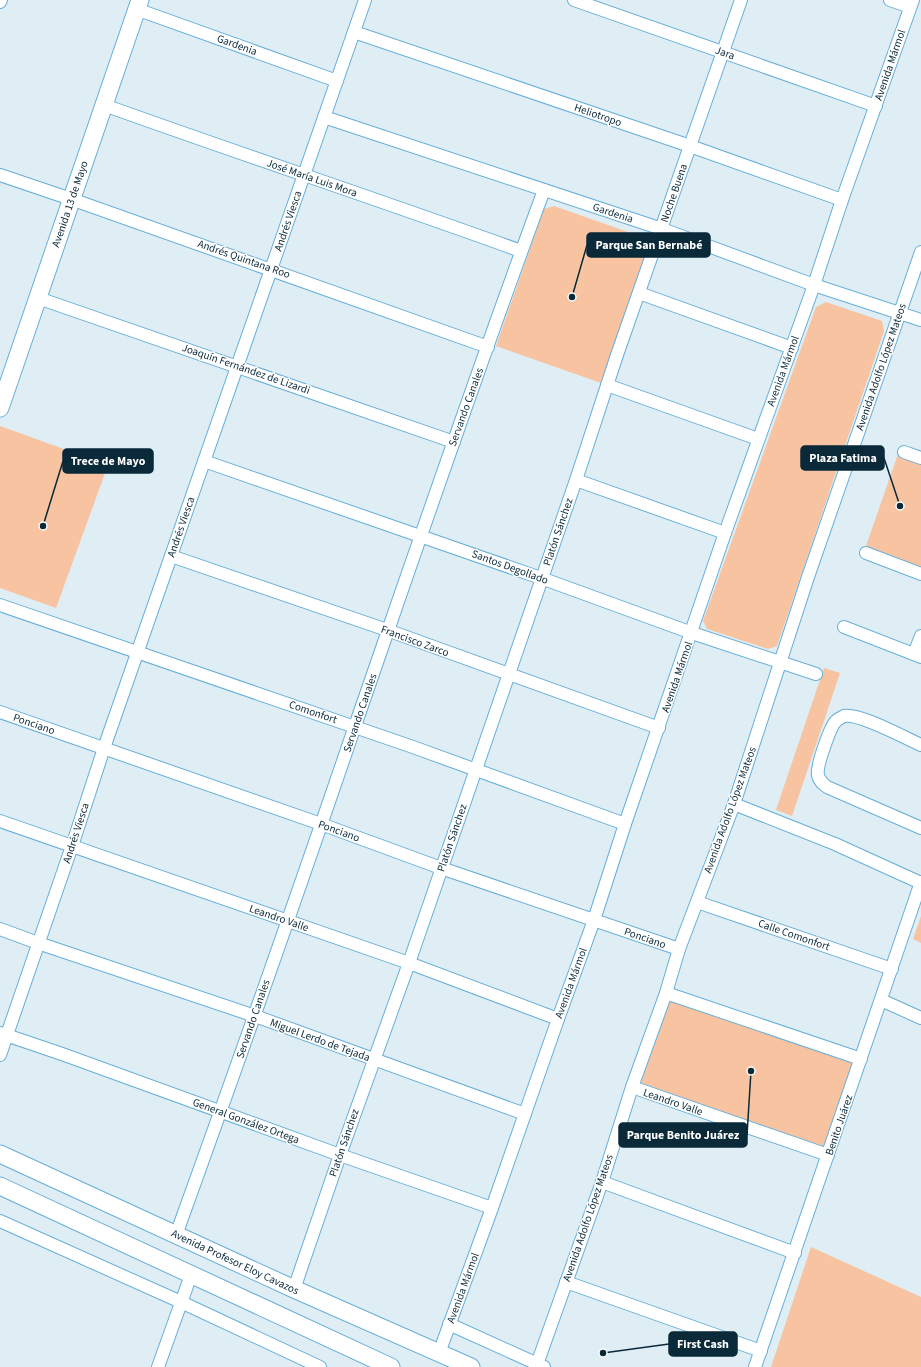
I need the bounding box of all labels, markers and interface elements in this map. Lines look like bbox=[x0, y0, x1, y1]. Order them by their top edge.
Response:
street label: Avenida Mármol bbox=[871, 27, 909, 103]
street label: Gardenia bbox=[215, 31, 259, 59]
street label: Jara bbox=[713, 43, 737, 63]
street label: Heliotropo bbox=[572, 100, 624, 130]
street label: José María Luis Mora bbox=[265, 155, 359, 201]
street label: Avenida 13 de Mayo bbox=[48, 159, 92, 249]
street label: Noche Buena bbox=[657, 162, 691, 224]
street label: Andrés Viesca bbox=[271, 189, 305, 253]
street label: Gardenia bbox=[591, 199, 635, 227]
callout: Parque San Bernabé bbox=[587, 233, 710, 257]
street label: Andrés Quintana Roo bbox=[196, 236, 292, 282]
text: Parque San Bernabé bbox=[596, 237, 702, 254]
street label: Avenida Adolfo López Mateos bbox=[852, 301, 910, 433]
street label: Avenida Mármol bbox=[763, 333, 803, 408]
street label: Joaquín Fernández de Lizardi bbox=[180, 340, 312, 398]
street label: Servando Canales bbox=[445, 365, 487, 448]
callout: Plaza Fatima bbox=[801, 446, 884, 470]
callout: Trece de Mayo bbox=[63, 449, 153, 473]
text: Plaza Fatima bbox=[809, 450, 877, 467]
text: Trece de Mayo bbox=[71, 453, 146, 470]
street label: Andrés Viesca bbox=[164, 495, 198, 559]
street label: Platón Sánchez bbox=[539, 496, 577, 568]
street label: Santos Degollado bbox=[470, 546, 550, 588]
street label: Francisco Zarco bbox=[379, 622, 451, 660]
street label: Avenida Mármol bbox=[658, 639, 696, 715]
street label: Servando Canales bbox=[339, 671, 381, 754]
street label: Comonfort bbox=[287, 697, 339, 727]
street label: Ponciano bbox=[11, 710, 57, 738]
street label: Avenida Adolfo López Mateos bbox=[700, 744, 760, 875]
street label: Andrés Viesca bbox=[59, 801, 93, 865]
street label: Platón Sánchez bbox=[433, 802, 471, 874]
street label: Ponciano bbox=[316, 817, 362, 845]
street label: Leandro Valle bbox=[247, 901, 311, 935]
street label: Calle Comonfort bbox=[756, 916, 832, 954]
street label: Ponciano bbox=[622, 924, 668, 952]
street label: Avenida Mármol bbox=[551, 945, 591, 1020]
street label: Servando Canales bbox=[232, 977, 274, 1060]
street label: Miguel Lerdo de Tejada bbox=[268, 1015, 372, 1065]
street label: Leandro Valle bbox=[641, 1085, 705, 1119]
street label: Benito Juárez bbox=[822, 1092, 856, 1157]
street label: General González Ortega bbox=[191, 1095, 301, 1147]
street label: Platón Sánchez bbox=[325, 1107, 363, 1179]
callout: Parque Benito Juárez bbox=[619, 1123, 747, 1147]
text: Parque Benito Juárez bbox=[627, 1127, 740, 1144]
street label: Avenida Adolfo López Mateos bbox=[559, 1152, 617, 1284]
street label: Avenida Profesor Eloy Cavazos bbox=[169, 1226, 302, 1298]
street label: Avenida Mármol bbox=[443, 1250, 483, 1325]
callout: First Cash bbox=[669, 1332, 737, 1356]
text: First Cash bbox=[677, 1336, 729, 1353]

